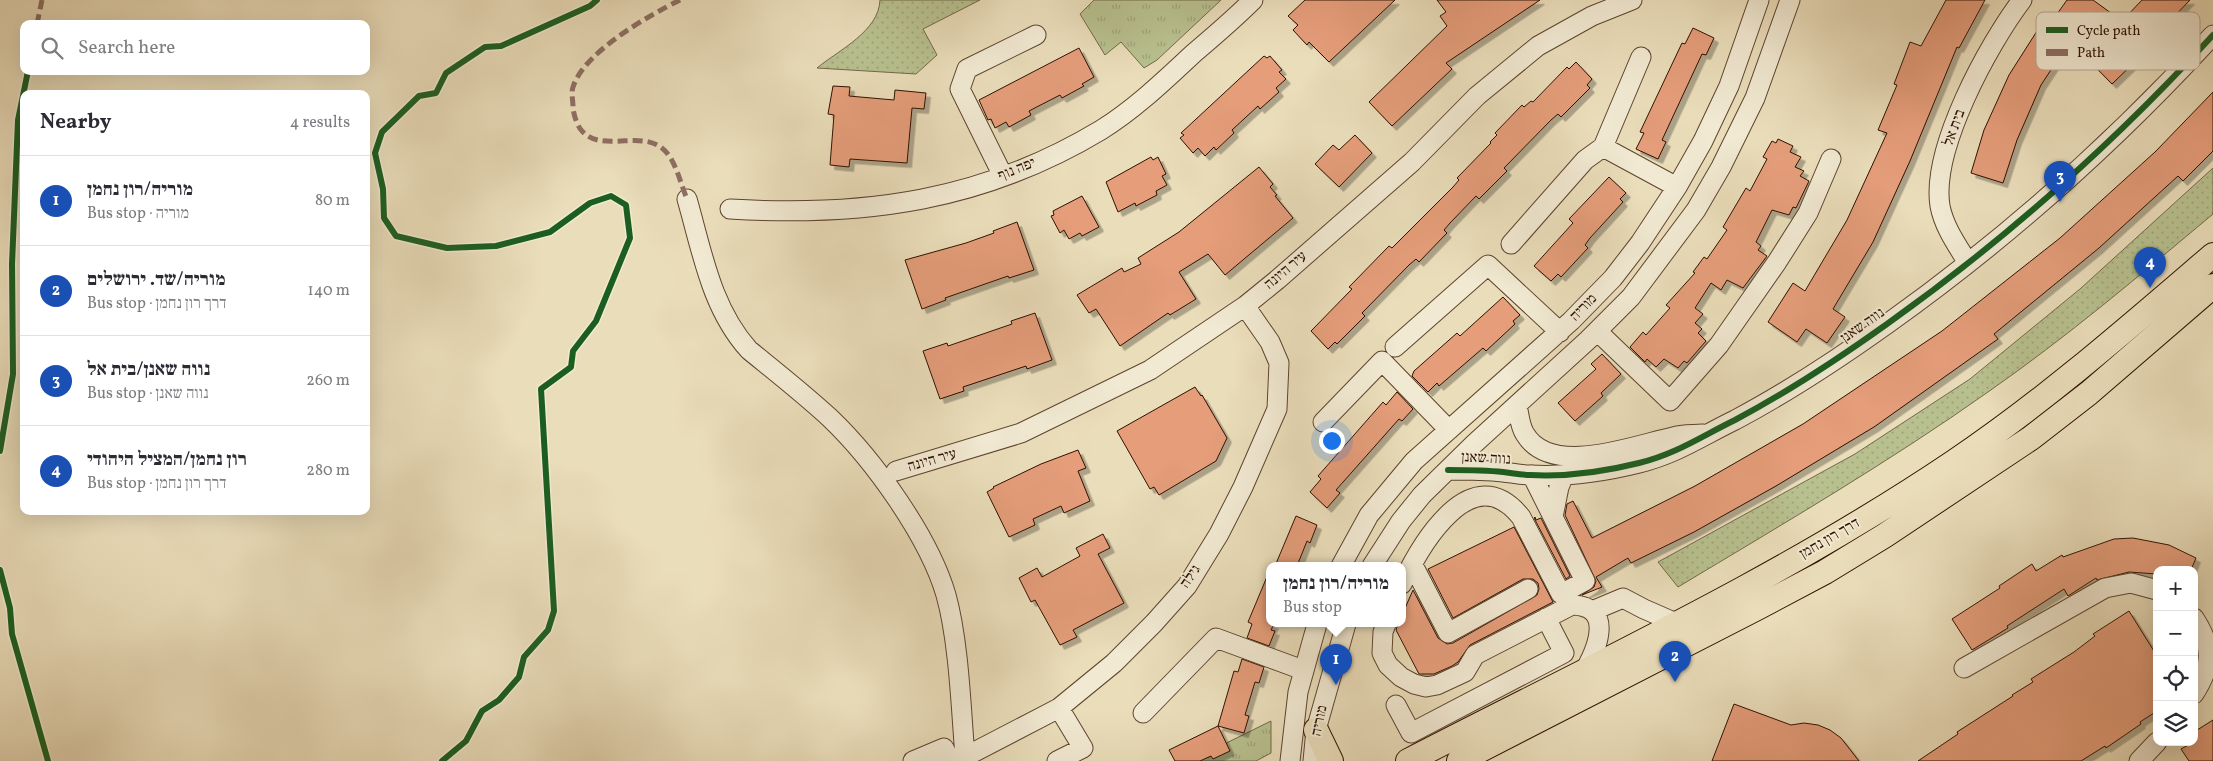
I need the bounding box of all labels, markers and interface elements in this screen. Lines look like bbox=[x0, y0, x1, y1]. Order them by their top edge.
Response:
legend bbox=[2036, 12, 2200, 70]
search box bbox=[20, 20, 370, 75]
text: Cycle path bbox=[2077, 22, 2141, 41]
icon: search bbox=[38, 34, 66, 62]
text: Search here bbox=[78, 35, 175, 61]
text: Path bbox=[2077, 44, 2105, 63]
street label: בית אל bbox=[1939, 107, 1971, 149]
text: Nearby bbox=[40, 108, 111, 137]
text: 4 results bbox=[290, 112, 350, 134]
street label: יפה נוף bbox=[995, 153, 1039, 187]
pin: 3 bbox=[2044, 161, 2076, 202]
text: מוריה/רון נחמן bbox=[87, 177, 193, 203]
text: 1 bbox=[53, 190, 59, 212]
text: 80 m bbox=[315, 190, 350, 212]
text: Bus stop · מוריה bbox=[87, 203, 189, 225]
street label: עיר היונה bbox=[1260, 247, 1312, 295]
pin: 4 bbox=[2134, 247, 2166, 288]
text: מוריה/שד. ירושלים bbox=[87, 267, 225, 293]
text: 2 bbox=[52, 280, 60, 302]
text: 140 m bbox=[308, 280, 350, 302]
street label: מוריה bbox=[1566, 289, 1602, 327]
text: Bus stop · דרך רון נחמן bbox=[87, 293, 226, 315]
street label: נווה שאנן bbox=[1837, 303, 1889, 349]
text: נווה שאנן/בית אל bbox=[87, 357, 210, 383]
text: 3 bbox=[52, 370, 60, 392]
text: 260 m bbox=[306, 370, 350, 392]
text: Bus stop · נווה שאנן bbox=[87, 383, 209, 405]
your location bbox=[1319, 428, 1345, 454]
street label: עיר היונה bbox=[905, 444, 959, 478]
text: רון נחמן/המציל היהודי bbox=[87, 447, 247, 473]
street label: נווה שאנן bbox=[1461, 447, 1511, 471]
text: 4 bbox=[51, 460, 61, 482]
text: 280 m bbox=[306, 460, 350, 482]
text: Bus stop · דרך רון נחמן bbox=[87, 473, 226, 495]
street label: דרך רון נחמן bbox=[1796, 513, 1864, 565]
street label: גילה bbox=[1175, 561, 1207, 593]
popup bbox=[1266, 562, 1406, 627]
map controls bbox=[2153, 566, 2198, 746]
button: + bbox=[2153, 566, 2198, 611]
text: מוריה/רון נחמן bbox=[1283, 571, 1389, 597]
text: Bus stop bbox=[1283, 597, 1342, 619]
button: − bbox=[2153, 611, 2198, 656]
pin: 2 bbox=[1659, 641, 1691, 682]
pin: 1 bbox=[1320, 644, 1352, 685]
button: locate bbox=[2153, 656, 2198, 701]
button: layers bbox=[2153, 701, 2198, 746]
street label: מוריה bbox=[1306, 703, 1334, 739]

